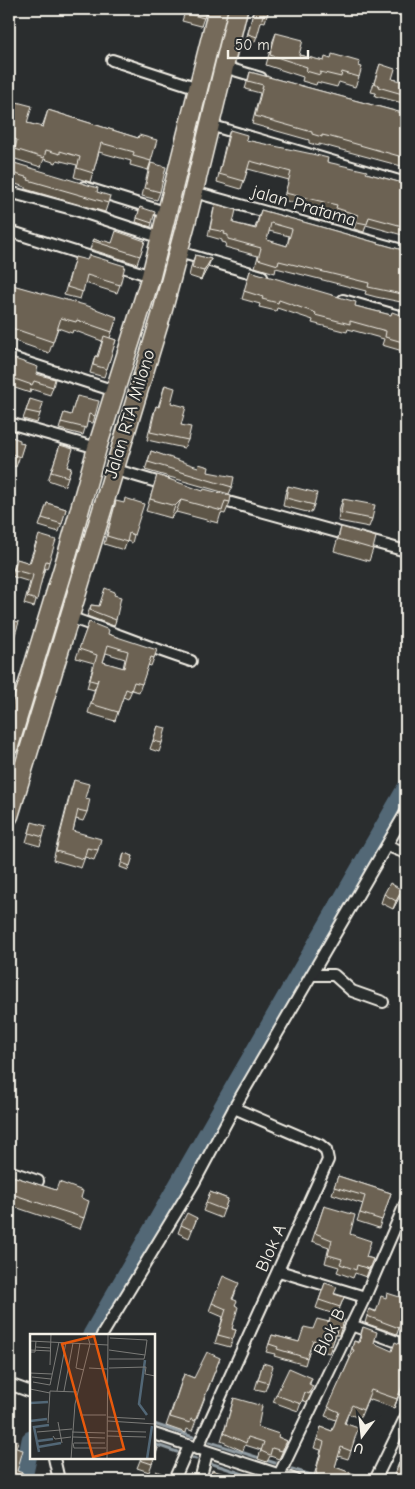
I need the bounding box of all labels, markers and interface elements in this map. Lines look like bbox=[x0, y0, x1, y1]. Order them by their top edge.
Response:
scale bar bbox=[228, 28, 308, 60]
text: 50 m bbox=[235, 36, 270, 54]
street label: jalan Pratama bbox=[248, 181, 358, 231]
street label: Jalan RTA Milono bbox=[100, 347, 160, 481]
street label: Blok A bbox=[251, 1221, 291, 1275]
street label: Blok B bbox=[309, 1305, 351, 1359]
inset map bbox=[30, 1334, 155, 1459]
north arrow bbox=[338, 1412, 388, 1462]
text: U bbox=[352, 1439, 365, 1457]

